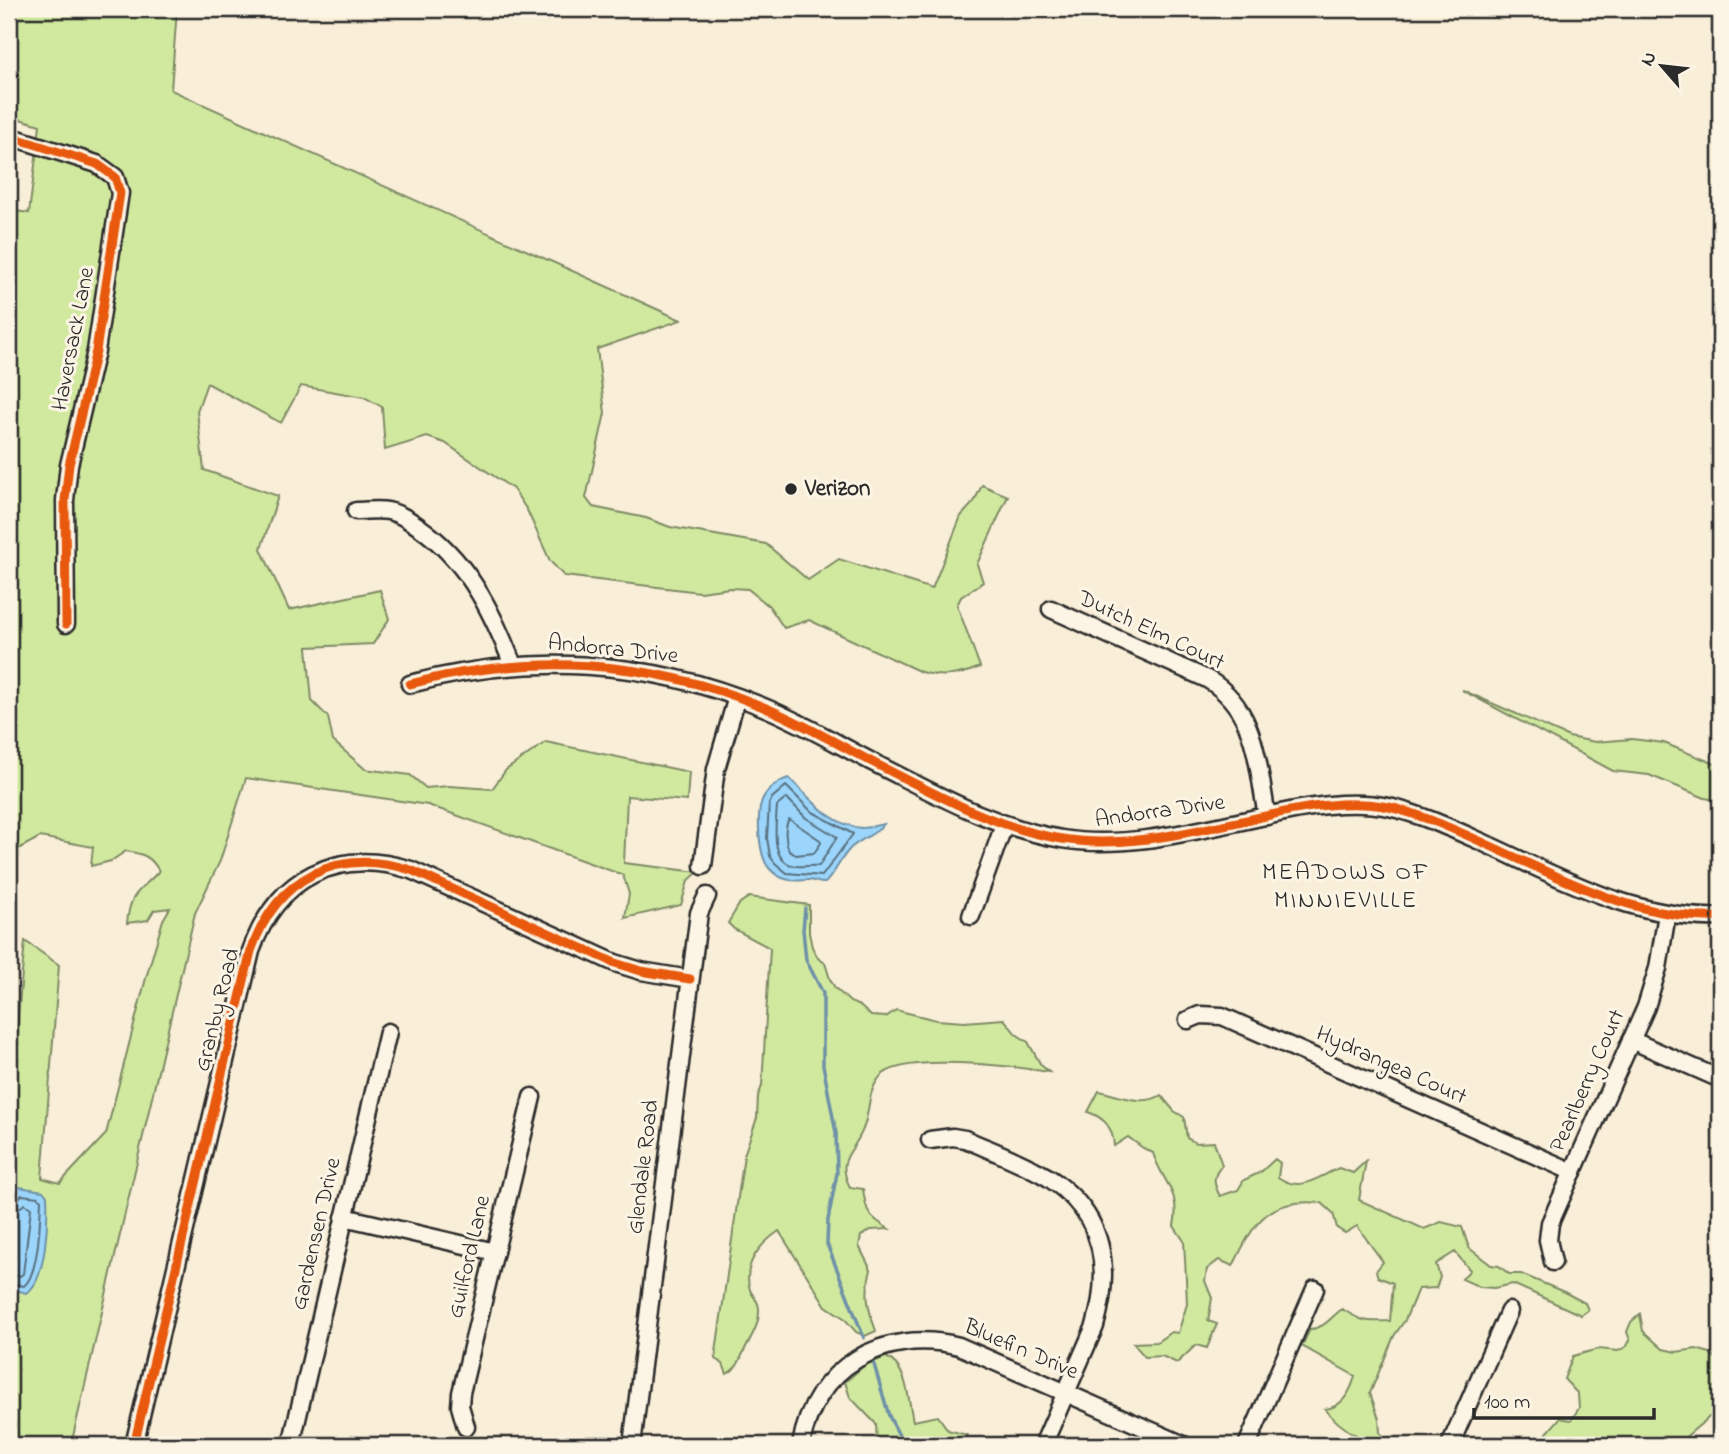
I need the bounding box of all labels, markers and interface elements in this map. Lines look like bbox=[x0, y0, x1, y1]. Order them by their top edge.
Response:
north arrow bbox=[1628, 32, 1698, 102]
text: N bbox=[1634, 47, 1664, 71]
street label: Haversack Lane bbox=[44, 264, 104, 414]
place label: Verizon bbox=[804, 473, 870, 506]
marker: Verizon bbox=[783, 481, 799, 497]
street label: Dutch Elm Court bbox=[1071, 582, 1230, 680]
street label: Andorra Drive bbox=[546, 627, 680, 673]
street label: Andorra Drive bbox=[1093, 786, 1228, 837]
district label: MEADOWS OF MINNIEVILLE bbox=[1262, 856, 1430, 919]
street label: Granby Road bbox=[187, 945, 251, 1076]
street label: Pearlberry Court bbox=[1542, 1004, 1636, 1159]
street label: Hydrangea Court bbox=[1309, 1018, 1472, 1116]
street label: Glendale Road bbox=[619, 1098, 669, 1236]
street label: Gardensen Drive bbox=[283, 1154, 351, 1314]
street label: Guilford Lane bbox=[440, 1192, 500, 1322]
street label: Bluefin Drive bbox=[958, 1311, 1084, 1389]
scale bar bbox=[1474, 1377, 1654, 1421]
text: 100 m bbox=[1484, 1388, 1530, 1418]

